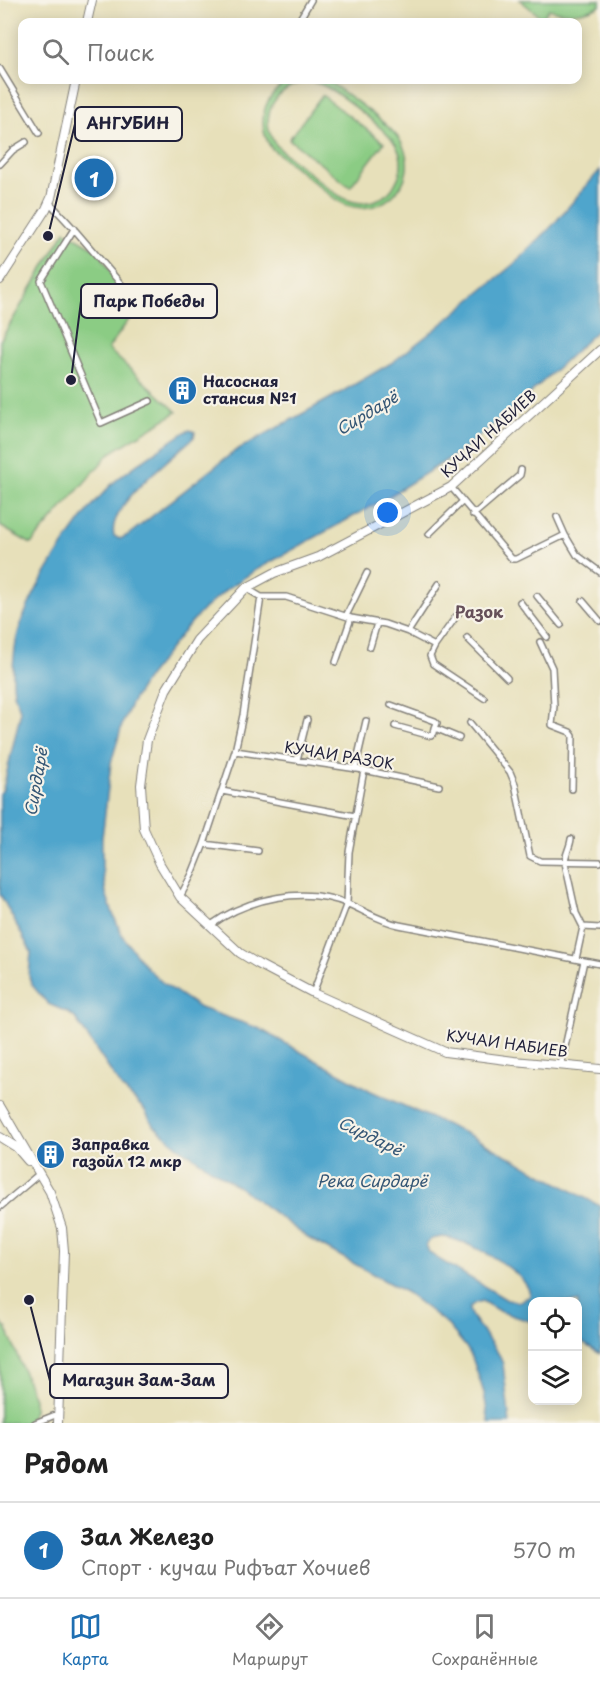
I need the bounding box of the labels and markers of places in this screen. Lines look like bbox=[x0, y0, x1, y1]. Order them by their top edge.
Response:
callout: АНГУБИН bbox=[75, 107, 182, 141]
pin: 1 bbox=[74, 156, 113, 201]
callout: Парк Победы bbox=[81, 284, 217, 318]
place label: Насосная стансия №1 bbox=[203, 369, 296, 409]
building icon: Насосная стансия №1 bbox=[166, 375, 198, 407]
place label: Заправка газойл 12 мкр bbox=[71, 1132, 182, 1172]
building icon: Заправка газойл 12 мкр bbox=[35, 1138, 67, 1170]
callout: Магазин Зам-Зам bbox=[50, 1364, 228, 1398]

